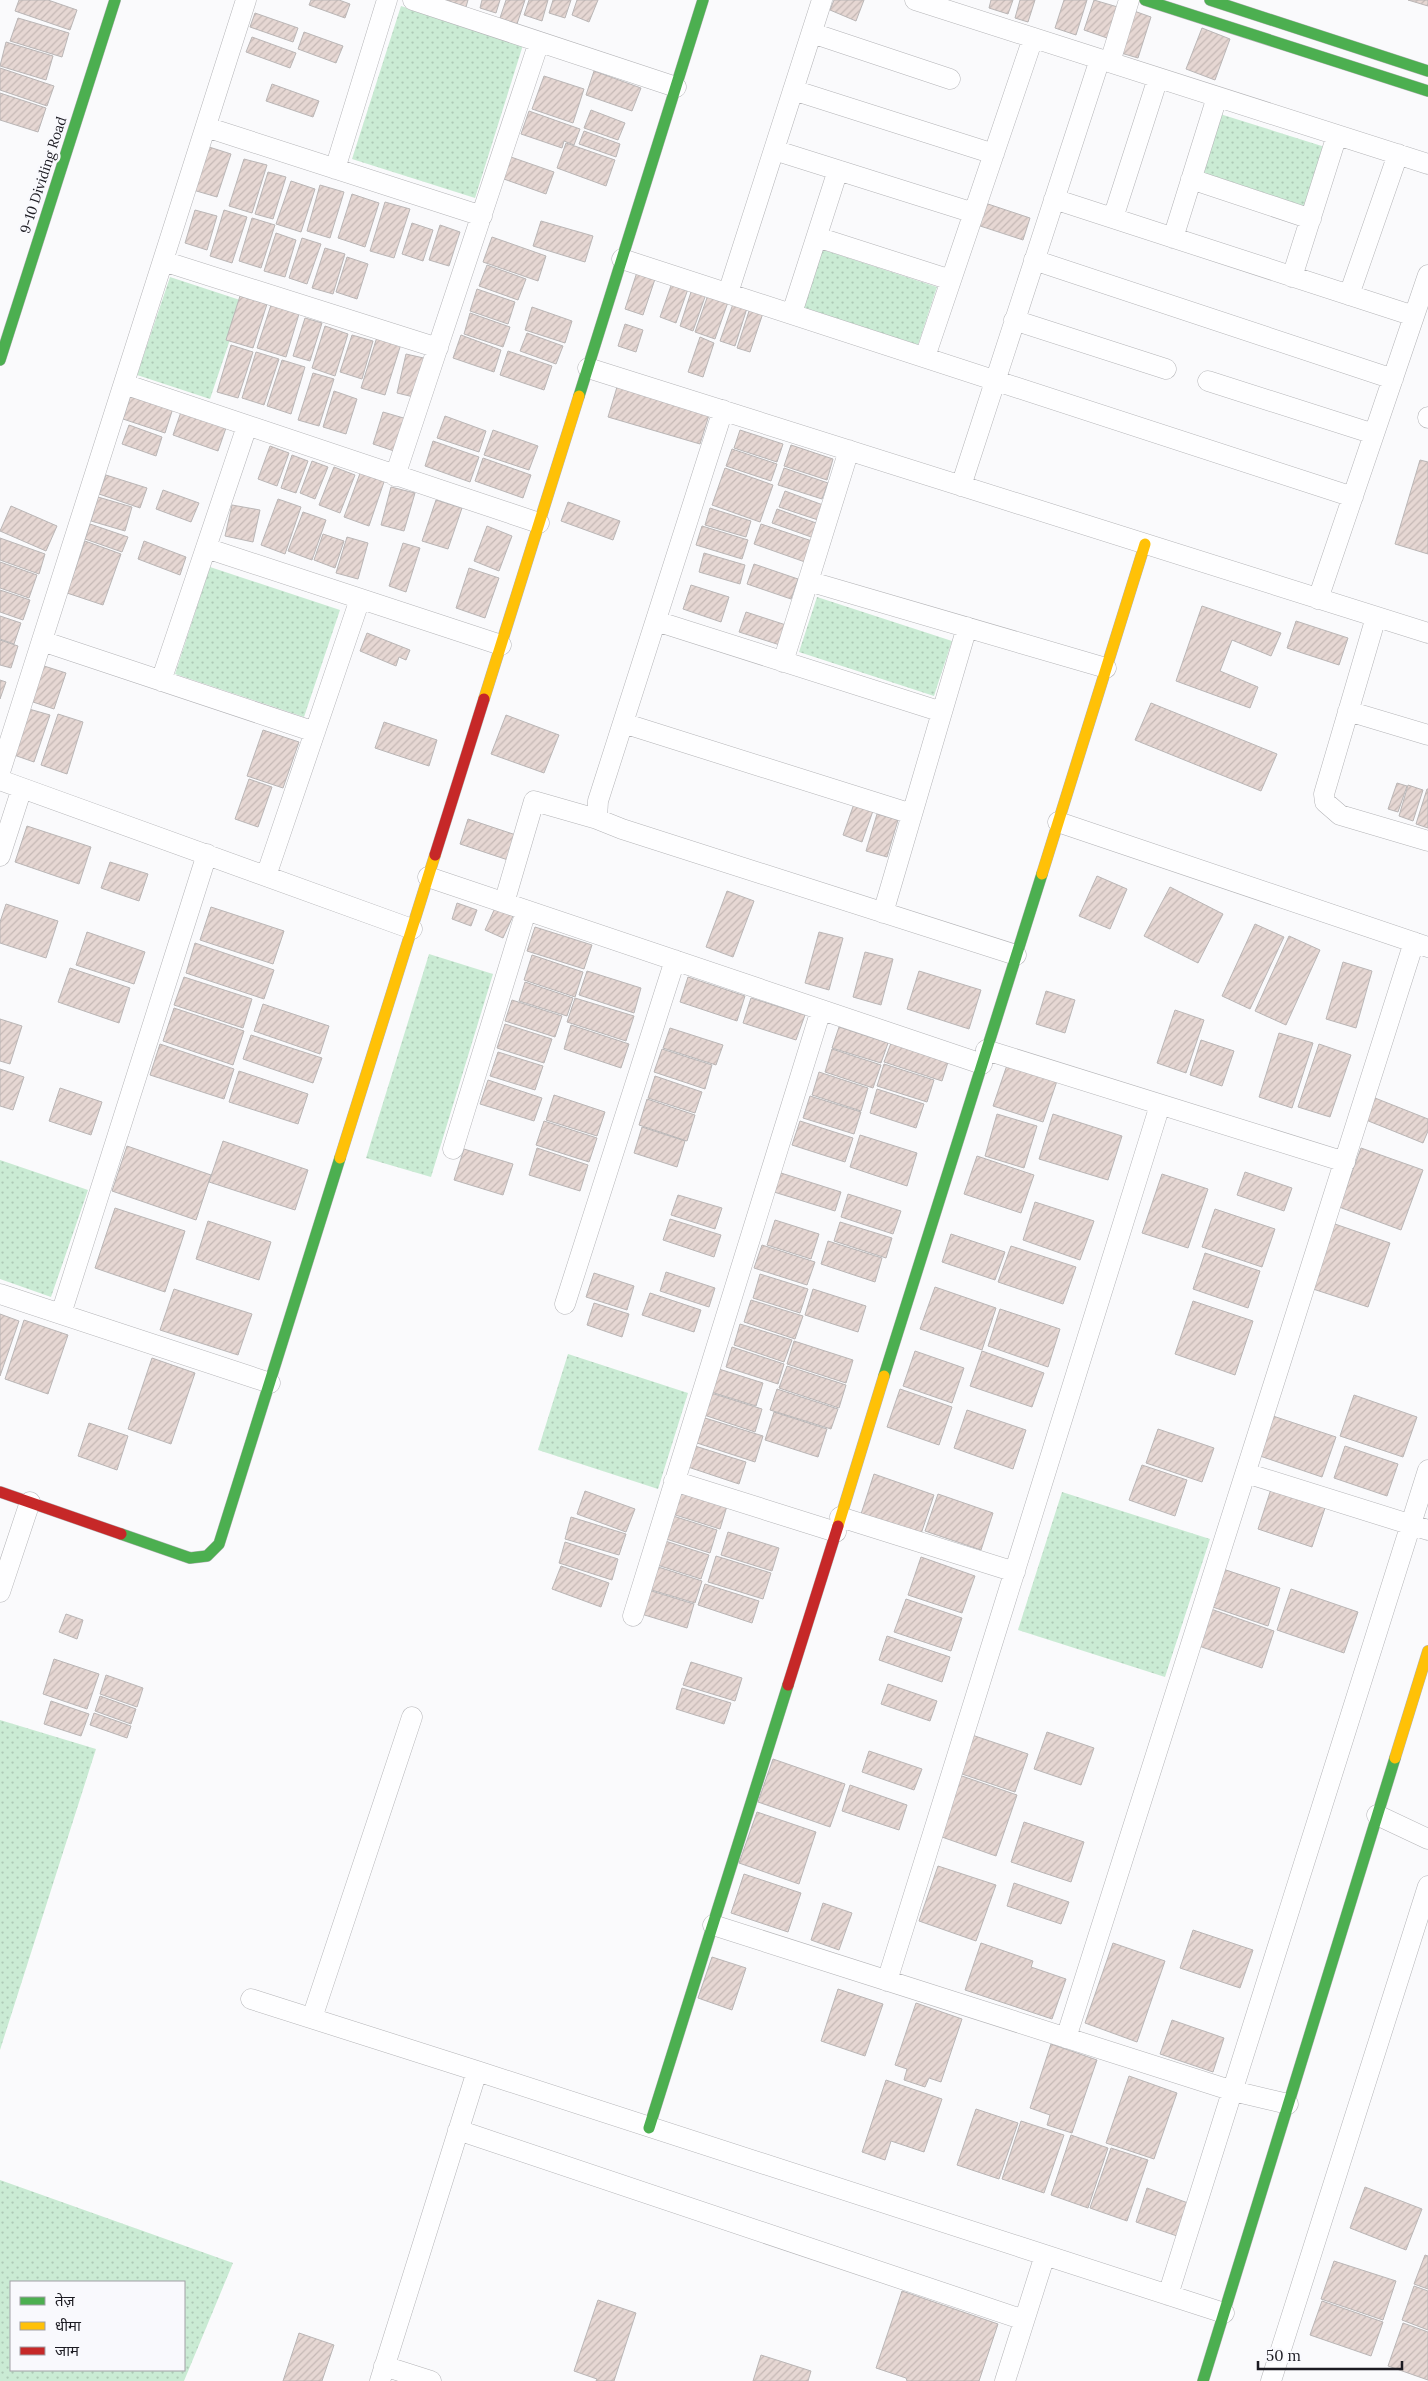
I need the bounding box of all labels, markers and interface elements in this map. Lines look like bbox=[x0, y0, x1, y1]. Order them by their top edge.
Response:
street label: 9-10 Dividing Road bbox=[16, 114, 70, 236]
legend bbox=[10, 2281, 185, 2371]
text: तेज़ bbox=[55, 2291, 76, 2310]
text: धीमा bbox=[55, 2316, 82, 2335]
scale bar bbox=[1258, 2338, 1402, 2370]
text: जाम bbox=[55, 2341, 80, 2360]
text: 50 m bbox=[1266, 2346, 1301, 2365]

